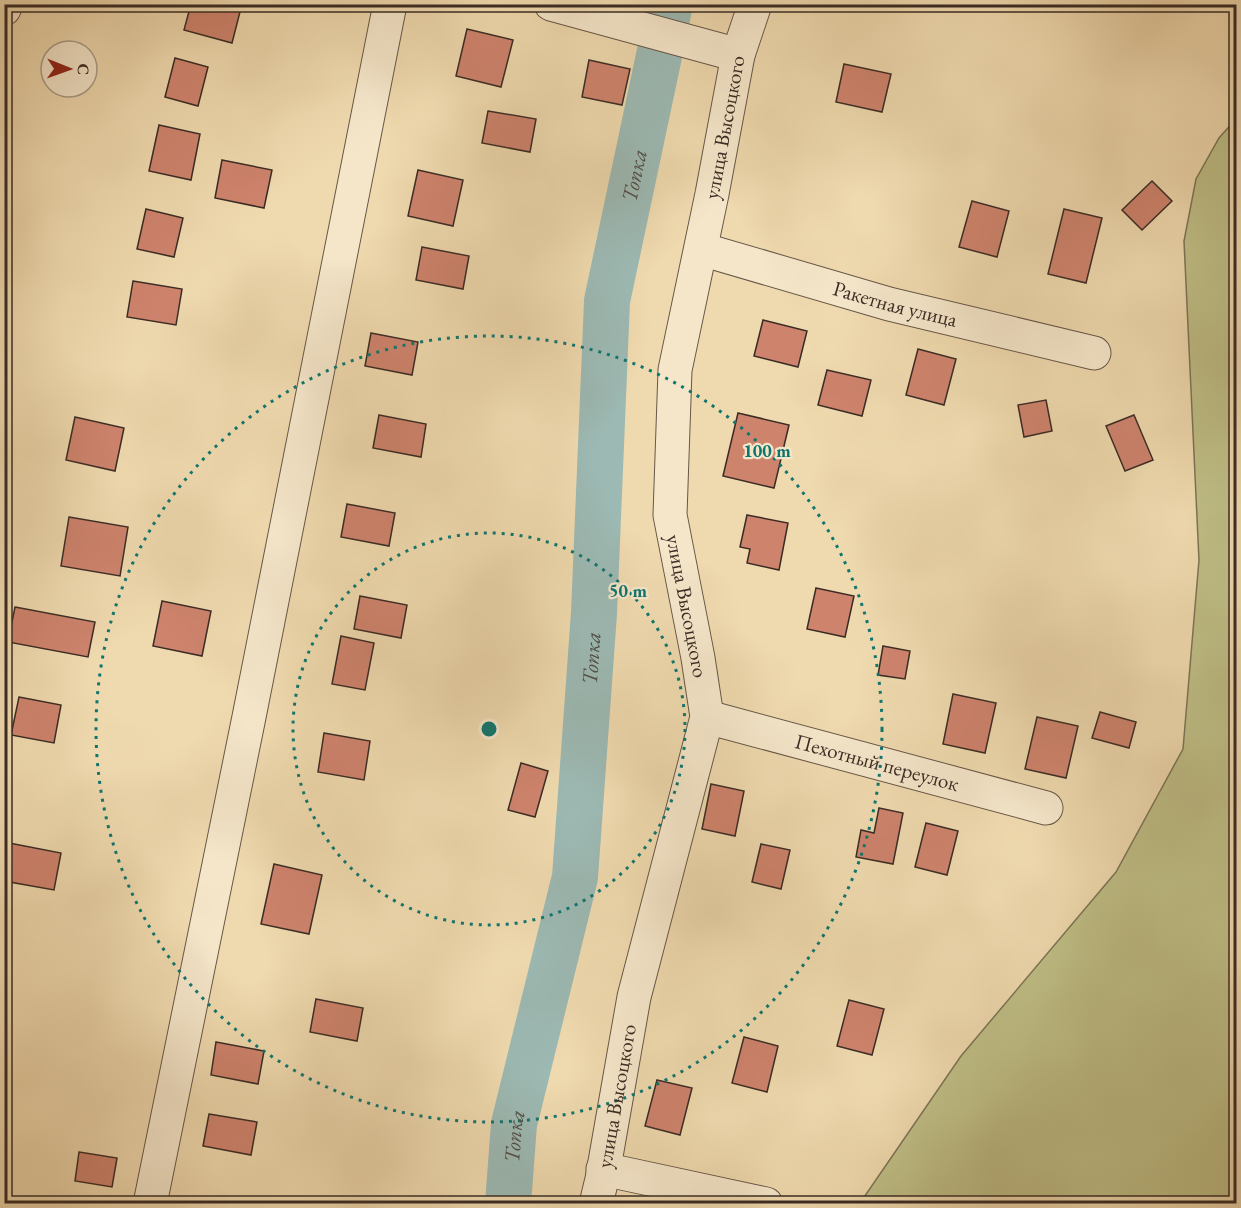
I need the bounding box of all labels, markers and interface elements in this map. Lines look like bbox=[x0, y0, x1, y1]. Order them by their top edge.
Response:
north arrow bbox=[39, 39, 99, 99]
street label: улица Высоцкого bbox=[697, 53, 751, 202]
text: С bbox=[73, 63, 94, 75]
water label: Топка bbox=[614, 147, 654, 204]
street label: Ракетная улица bbox=[830, 274, 961, 333]
text: 100 m bbox=[743, 439, 791, 462]
street label: улица Высоцкого bbox=[660, 532, 715, 680]
text: 50 m bbox=[609, 579, 647, 602]
water label: Топка bbox=[575, 631, 608, 686]
centre of rings bbox=[479, 719, 499, 739]
street label: Пехотный переулок bbox=[792, 727, 962, 797]
street label: улица Высоцкого bbox=[590, 1022, 642, 1170]
water label: Топка bbox=[497, 1107, 532, 1164]

